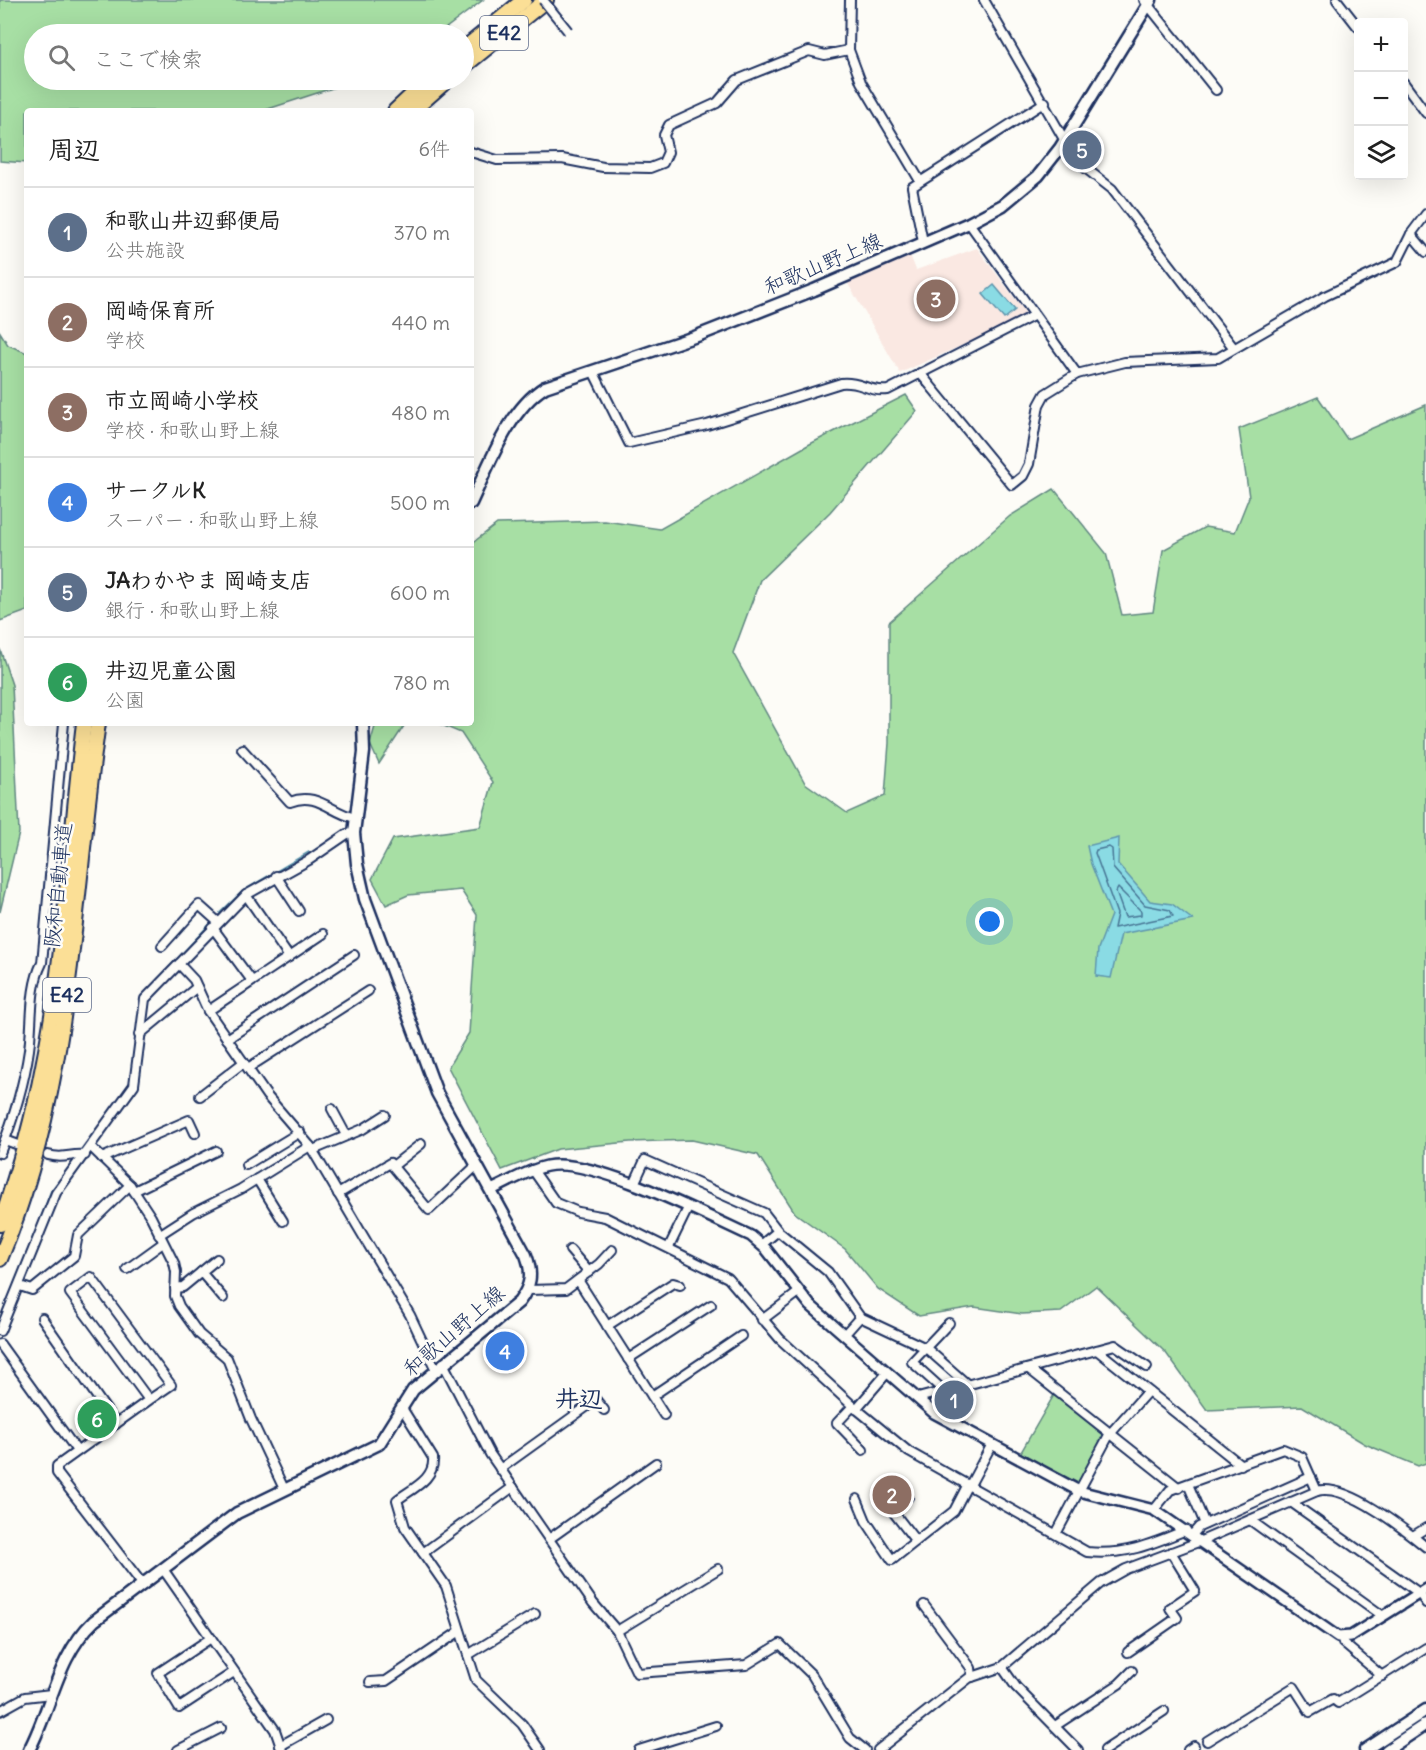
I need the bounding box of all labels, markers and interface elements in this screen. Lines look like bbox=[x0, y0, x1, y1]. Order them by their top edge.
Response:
road number: E42 bbox=[480, 16, 528, 50]
map controls bbox=[1354, 18, 1408, 180]
button: + bbox=[1354, 18, 1408, 72]
search box bbox=[24, 24, 474, 90]
icon: search bbox=[45, 41, 78, 74]
text: ここで検索 bbox=[93, 45, 203, 73]
button: − bbox=[1354, 72, 1408, 126]
button: layers bbox=[1354, 126, 1408, 180]
pin: 5 bbox=[1062, 128, 1102, 172]
text: 周辺 bbox=[48, 133, 100, 166]
text: 6件 bbox=[418, 136, 450, 161]
text: 和歌山井辺郵便局 bbox=[105, 206, 281, 234]
text: 1 bbox=[64, 220, 71, 245]
text: 370 m bbox=[393, 220, 450, 245]
street label: 和歌山野上線 bbox=[760, 226, 886, 301]
text: 公共施設 bbox=[105, 237, 185, 262]
pin: 3 bbox=[916, 276, 956, 322]
text: 岡崎保育所 bbox=[105, 296, 215, 324]
text: 2 bbox=[62, 310, 73, 335]
text: 440 m bbox=[391, 310, 450, 335]
text: 学校 bbox=[105, 327, 145, 352]
text: 市立岡崎小学校 bbox=[105, 386, 259, 414]
text: 3 bbox=[62, 400, 73, 425]
text: 480 m bbox=[391, 400, 450, 425]
text: 学校 · 和歌山野上線 bbox=[105, 417, 279, 442]
text: サークルK bbox=[105, 476, 206, 504]
text: 4 bbox=[62, 490, 73, 515]
text: 500 m bbox=[390, 490, 450, 515]
text: スーパー · 和歌山野上線 bbox=[105, 507, 318, 532]
text: JAわかやま 岡崎支店 bbox=[105, 566, 312, 594]
text: 5 bbox=[62, 580, 73, 605]
text: 600 m bbox=[390, 580, 450, 605]
text: 銀行 · 和歌山野上線 bbox=[105, 597, 279, 622]
text: 井辺児童公園 bbox=[105, 656, 237, 684]
text: 6 bbox=[62, 670, 73, 695]
text: 780 m bbox=[393, 670, 450, 695]
text: 公園 bbox=[105, 687, 145, 712]
street label: 阪和自動車道 bbox=[37, 821, 78, 949]
your location bbox=[975, 907, 1004, 936]
road number: E42 bbox=[43, 978, 91, 1012]
street label: 和歌山野上線 bbox=[397, 1279, 510, 1382]
pin: 4 bbox=[486, 1328, 524, 1374]
pin: 1 bbox=[934, 1378, 974, 1422]
district label: 井辺 bbox=[555, 1383, 603, 1413]
pin: 6 bbox=[78, 1396, 116, 1442]
pin: 2 bbox=[872, 1472, 912, 1518]

